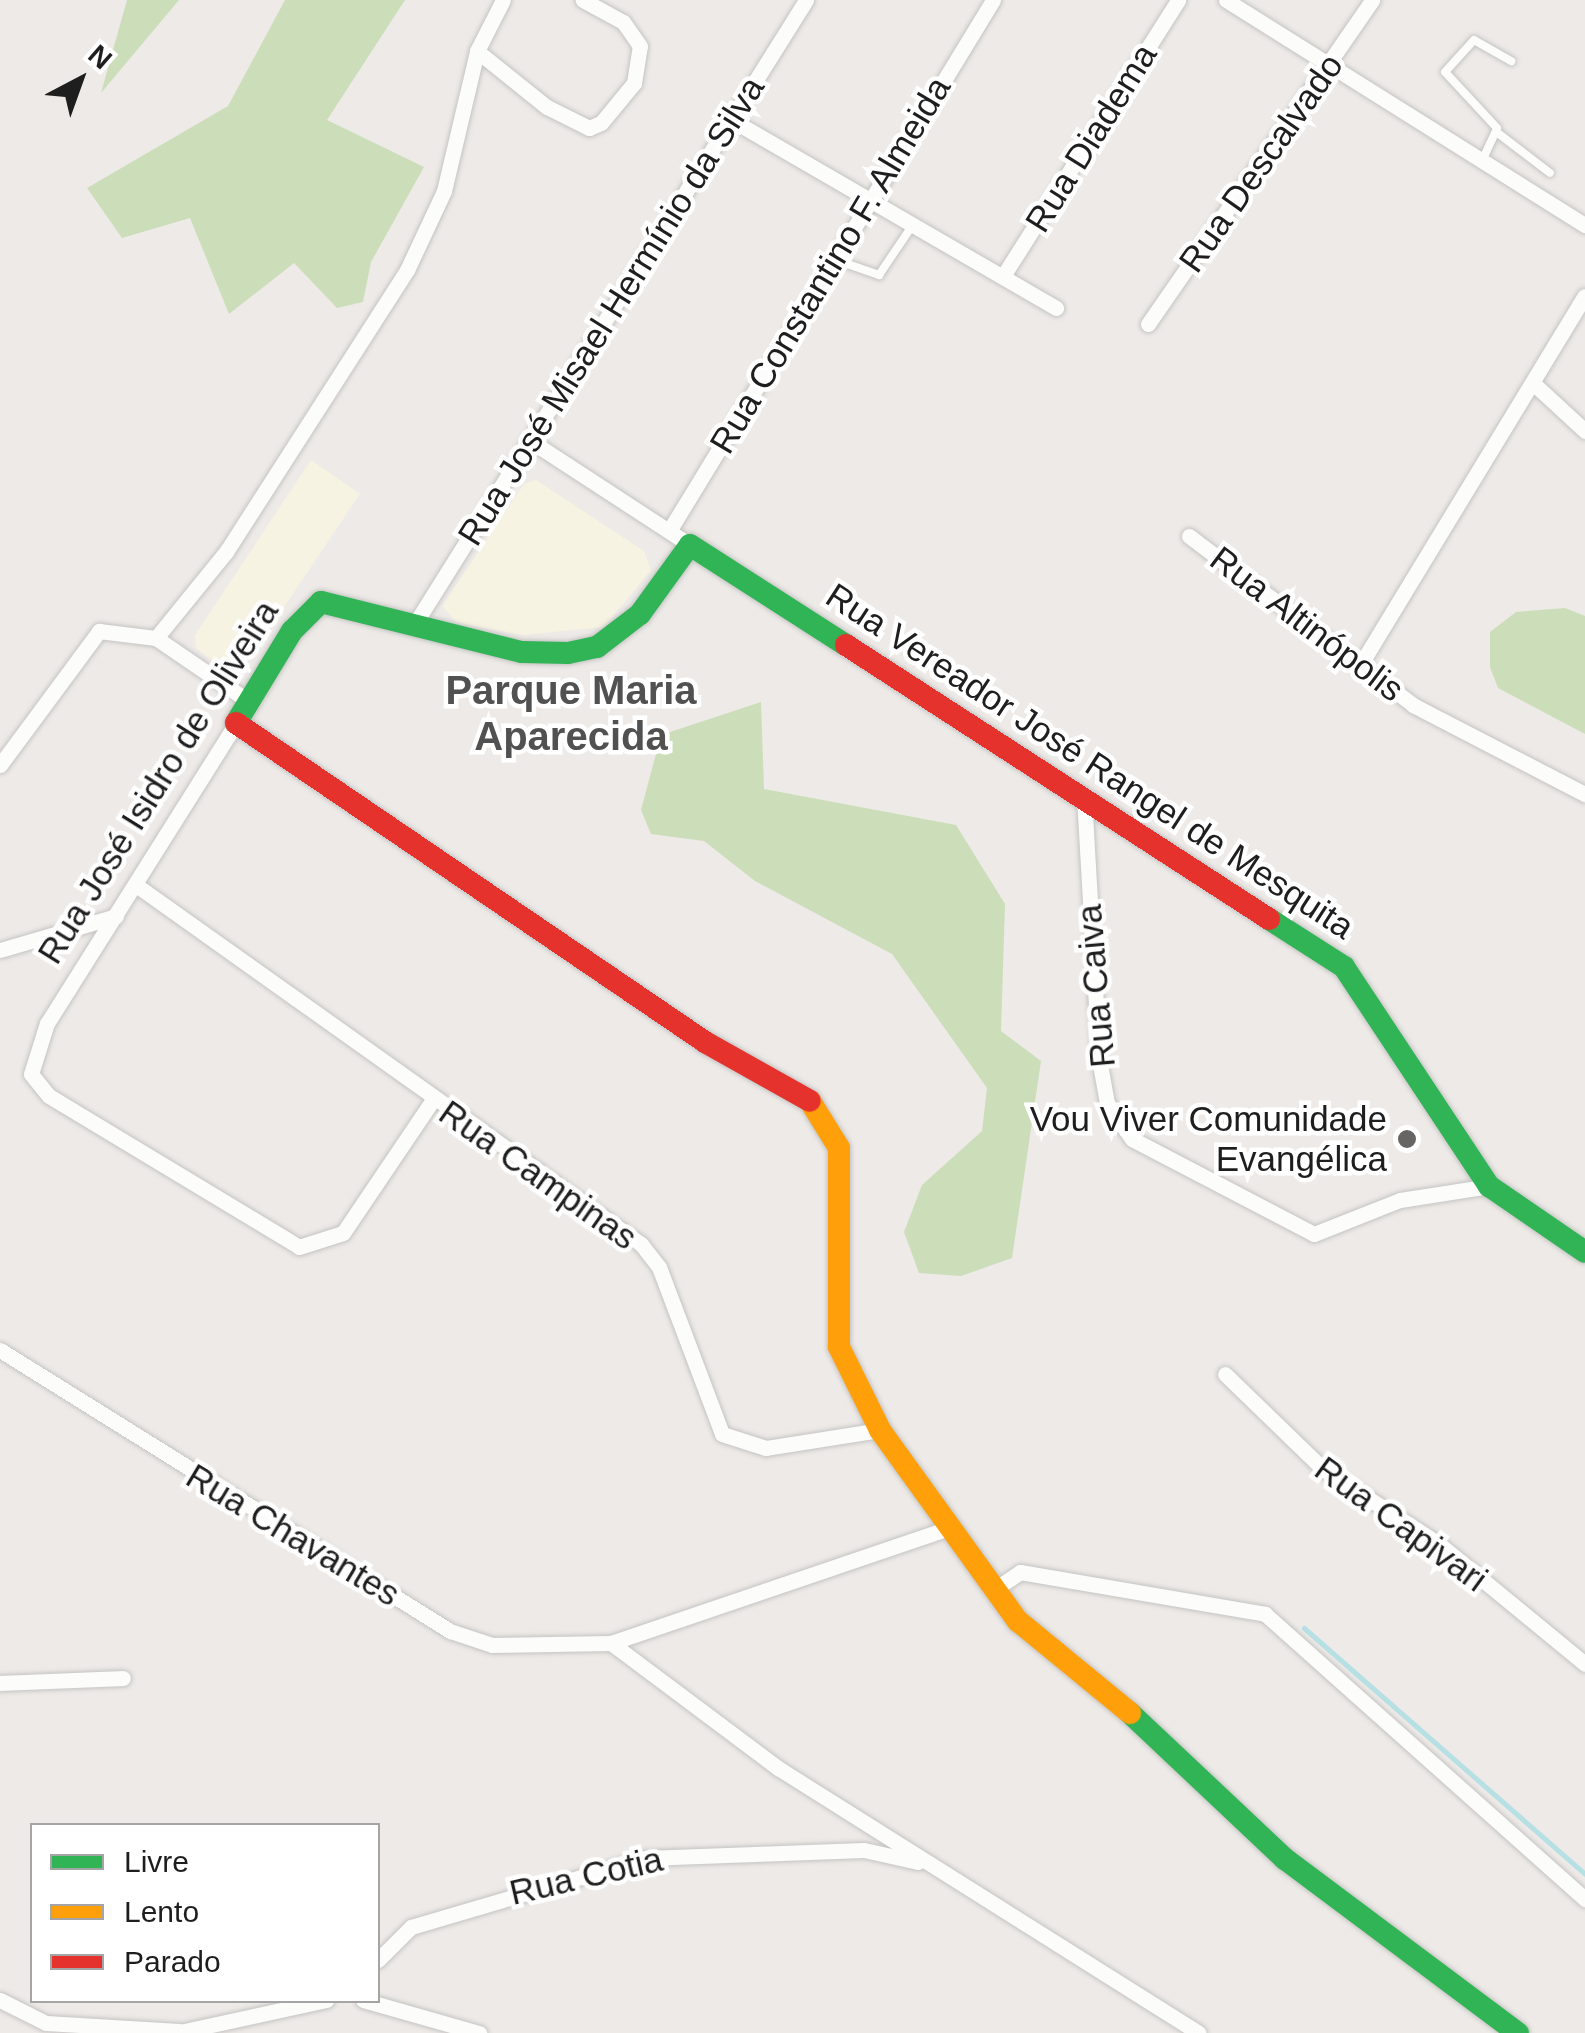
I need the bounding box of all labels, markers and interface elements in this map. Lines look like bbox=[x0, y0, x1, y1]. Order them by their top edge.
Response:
north arrow bbox=[30, 30, 130, 130]
street label: Rua Diadema bbox=[1016, 36, 1166, 240]
text: N bbox=[82, 39, 118, 75]
street label: Rua Descalvado bbox=[1170, 46, 1352, 280]
street label: Rua Constantino F. Almeida bbox=[700, 68, 960, 462]
street label: Rua José Misael Hermínio da Silva bbox=[449, 69, 773, 553]
street label: Rua Altinópolis bbox=[1201, 537, 1413, 711]
street label: Rua Vereador José Rangel de Mesquita bbox=[818, 574, 1362, 948]
street label: Rua José Isidro de Oliveira bbox=[29, 593, 287, 971]
district label: Parque Maria Aparecida bbox=[445, 666, 697, 760]
street label: Rua Caiva bbox=[1068, 903, 1124, 1069]
street label: Rua Campinas bbox=[431, 1091, 645, 1259]
place label: Vou Viver Comunidade Evangélica bbox=[1030, 1098, 1387, 1180]
marker: Vou Viver Comunidade Evangélica bbox=[1396, 1128, 1418, 1150]
street label: Rua Capivari bbox=[1307, 1448, 1495, 1600]
street label: Rua Chavantes bbox=[179, 1455, 407, 1615]
legend bbox=[30, 1823, 380, 2003]
street label: Rua Cotia bbox=[505, 1838, 667, 1914]
text: Livre bbox=[124, 1845, 189, 1878]
text: Lento bbox=[124, 1895, 199, 1928]
text: Parado bbox=[124, 1945, 221, 1978]

